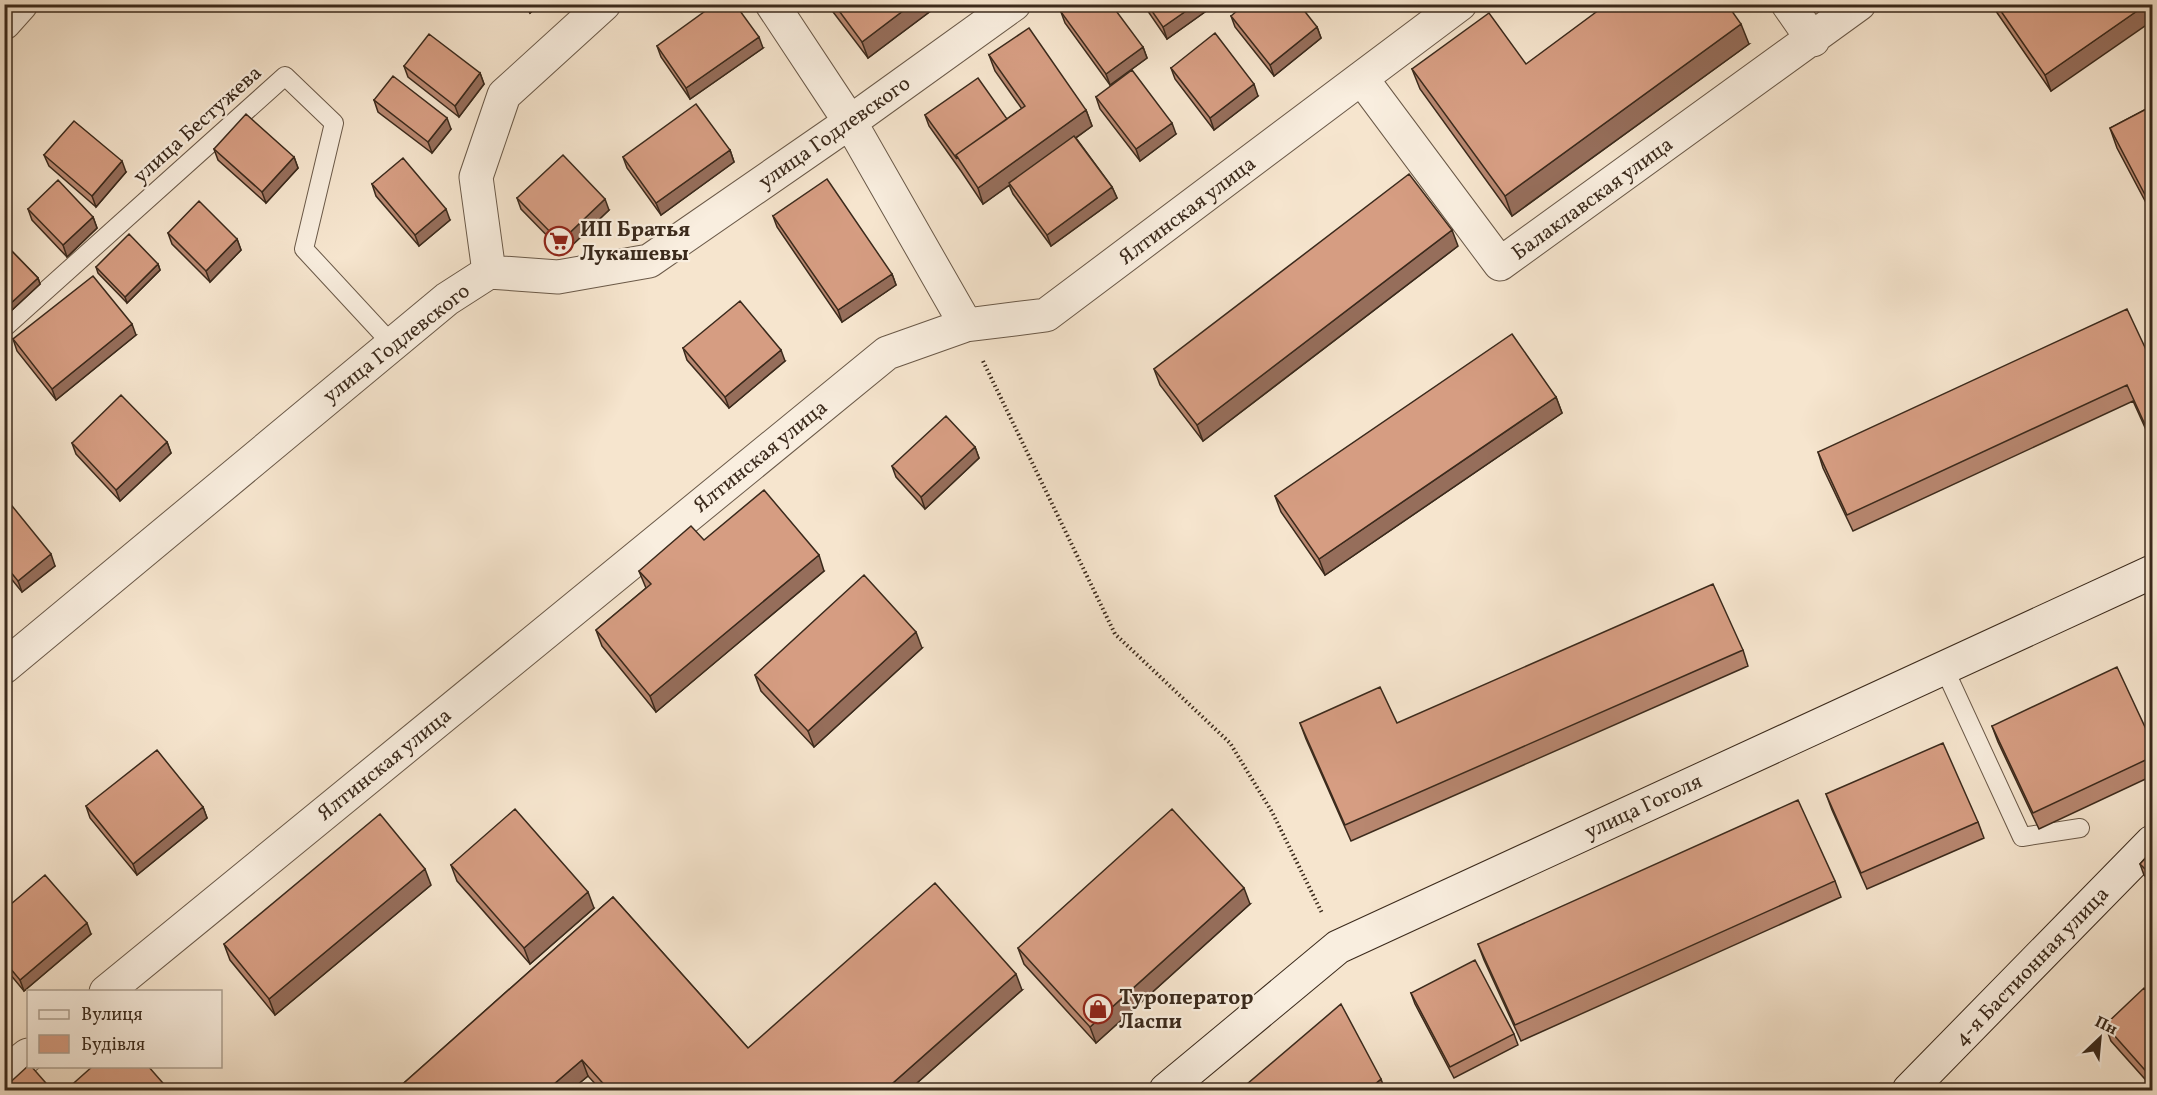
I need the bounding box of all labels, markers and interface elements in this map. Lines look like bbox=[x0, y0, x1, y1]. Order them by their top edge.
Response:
street label: улица Бестужева bbox=[127, 59, 269, 191]
street label: улица Годлевского bbox=[753, 70, 917, 197]
street label: Балаклавская улица bbox=[1506, 131, 1680, 268]
street label: Ялтинская улица bbox=[1113, 150, 1263, 272]
place label: ИП Братья Лукашевы bbox=[580, 216, 690, 269]
supermarket icon: ИП Братья Лукашевы bbox=[543, 225, 575, 257]
street label: улица Годлевского bbox=[317, 277, 477, 411]
street label: Ялтинская улица bbox=[688, 394, 834, 520]
street label: Ялтинская улица bbox=[312, 702, 458, 828]
street label: улица Гоголя bbox=[1580, 767, 1707, 847]
street label: 4-я Бастионная улица bbox=[1948, 881, 2116, 1053]
place label: Туроператор Ласпи bbox=[1119, 984, 1253, 1037]
legend bbox=[27, 990, 222, 1068]
shop icon: Туроператор Ласпи bbox=[1082, 993, 1114, 1025]
text: Вулиця bbox=[81, 1003, 143, 1028]
north arrow bbox=[2070, 1008, 2130, 1068]
text: Пн bbox=[2091, 1011, 2121, 1041]
text: Будівля bbox=[81, 1033, 145, 1058]

